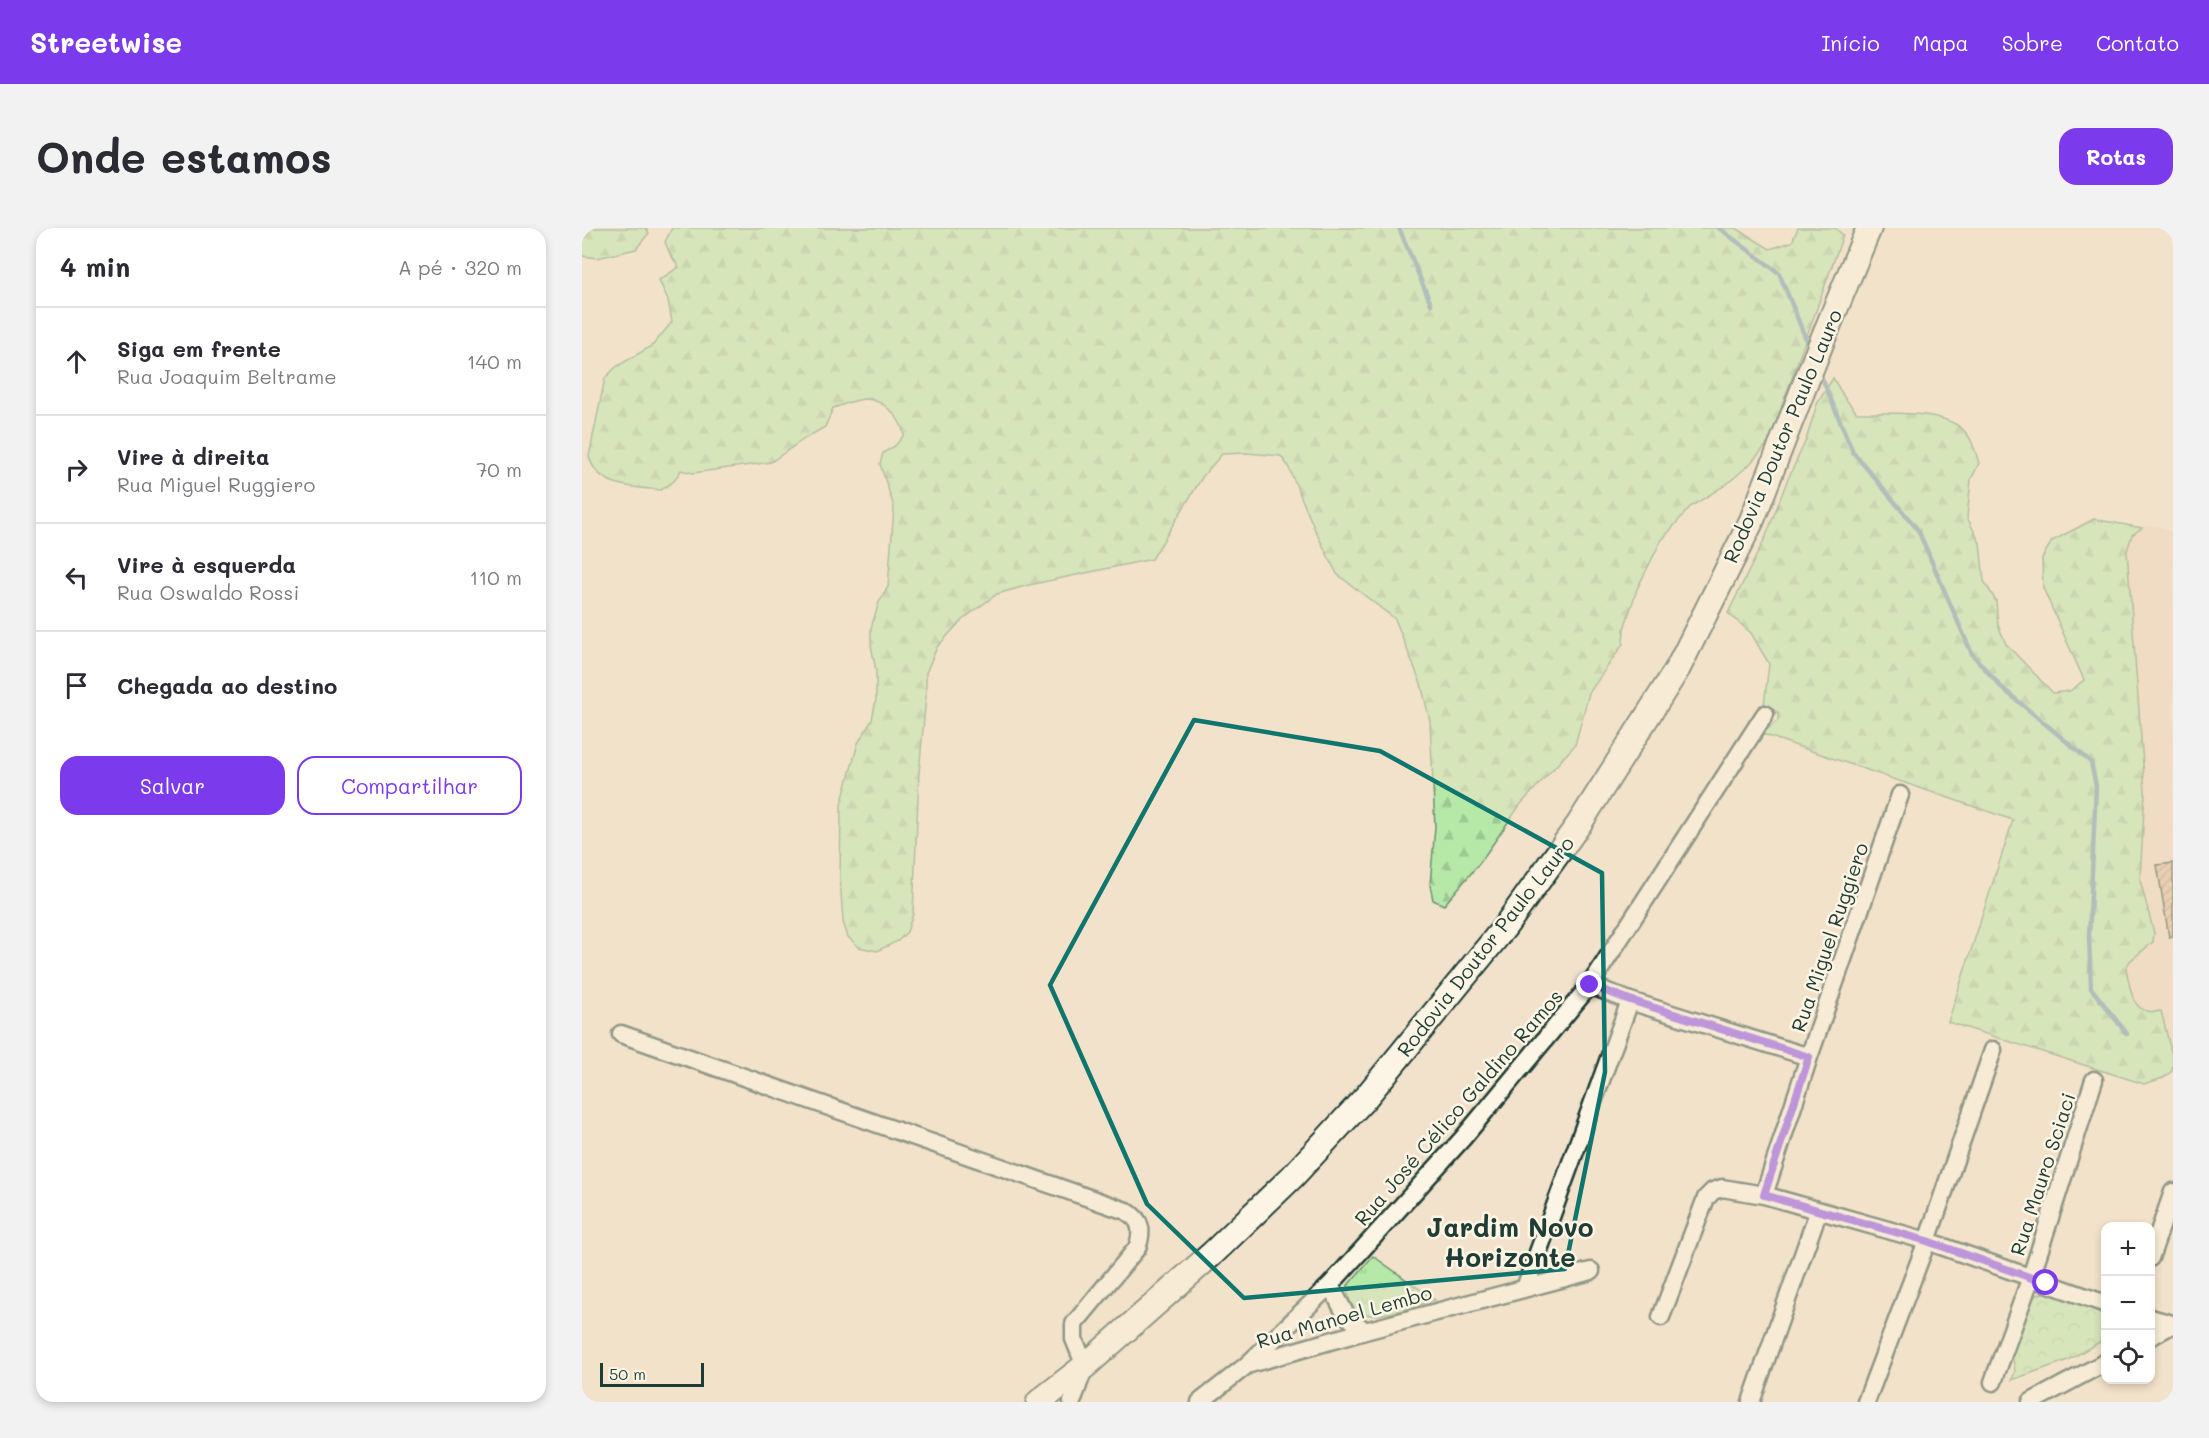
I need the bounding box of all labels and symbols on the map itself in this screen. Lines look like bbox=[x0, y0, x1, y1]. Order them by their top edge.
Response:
street label: Rodovia Doutor Paulo Lauro bbox=[1717, 305, 1847, 567]
street label: Rodovia Doutor Paulo Lauro bbox=[1391, 830, 1579, 1062]
street label: Rua Miguel Ruggiero bbox=[1784, 839, 1874, 1035]
route end bbox=[1576, 971, 1602, 997]
street label: Rua José Célico Galdino Ramos bbox=[1348, 983, 1568, 1231]
street label: Rua Mauro Sciaci bbox=[2003, 1089, 2081, 1259]
district label: Jardim Novo Horizonte bbox=[1426, 1210, 1594, 1274]
route start bbox=[2032, 1269, 2058, 1295]
street label: Rua Manoel Lembo bbox=[1253, 1278, 1435, 1353]
scale bar bbox=[600, 1360, 704, 1388]

